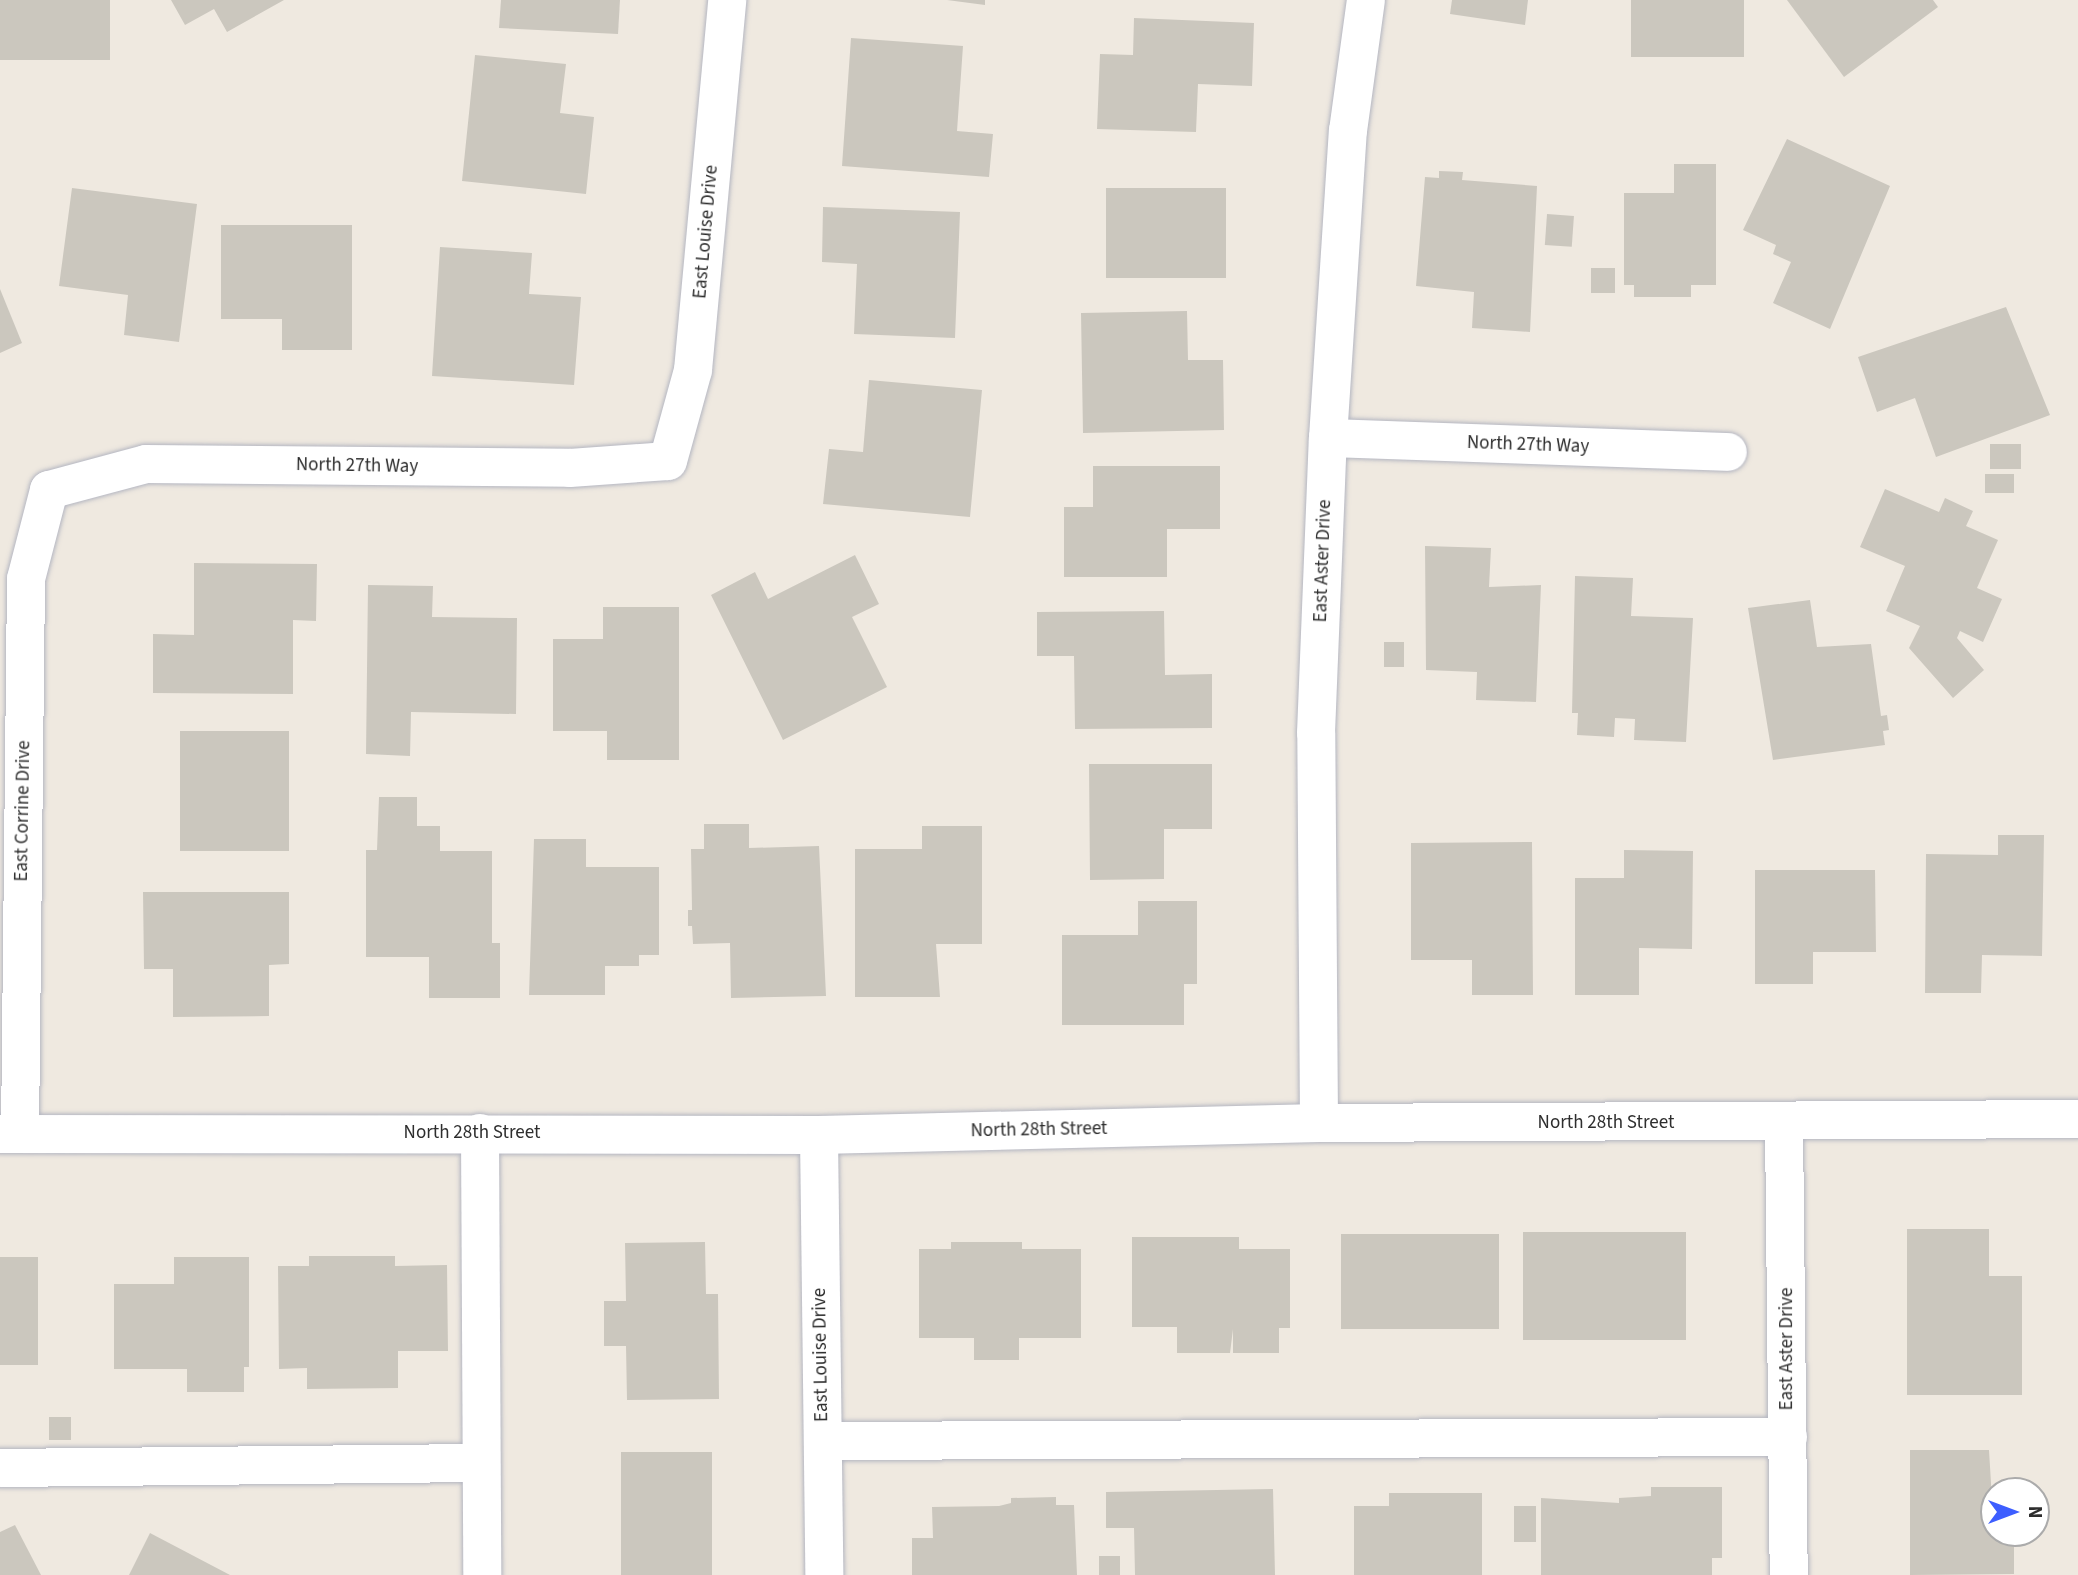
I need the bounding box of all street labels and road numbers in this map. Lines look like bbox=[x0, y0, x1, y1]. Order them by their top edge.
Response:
street label: East Louise Drive bbox=[689, 164, 723, 300]
street label: North 27th Way bbox=[1467, 431, 1589, 459]
street label: North 27th Way bbox=[296, 454, 418, 478]
street label: East Aster Drive bbox=[1309, 499, 1337, 623]
street label: East Corrine Drive bbox=[10, 740, 36, 882]
street label: North 28th Street bbox=[1538, 1112, 1674, 1134]
street label: North 28th Street bbox=[970, 1117, 1108, 1143]
street label: North 28th Street bbox=[404, 1122, 540, 1144]
street label: East Louise Drive bbox=[808, 1288, 834, 1422]
street label: East Aster Drive bbox=[1776, 1288, 1798, 1410]

